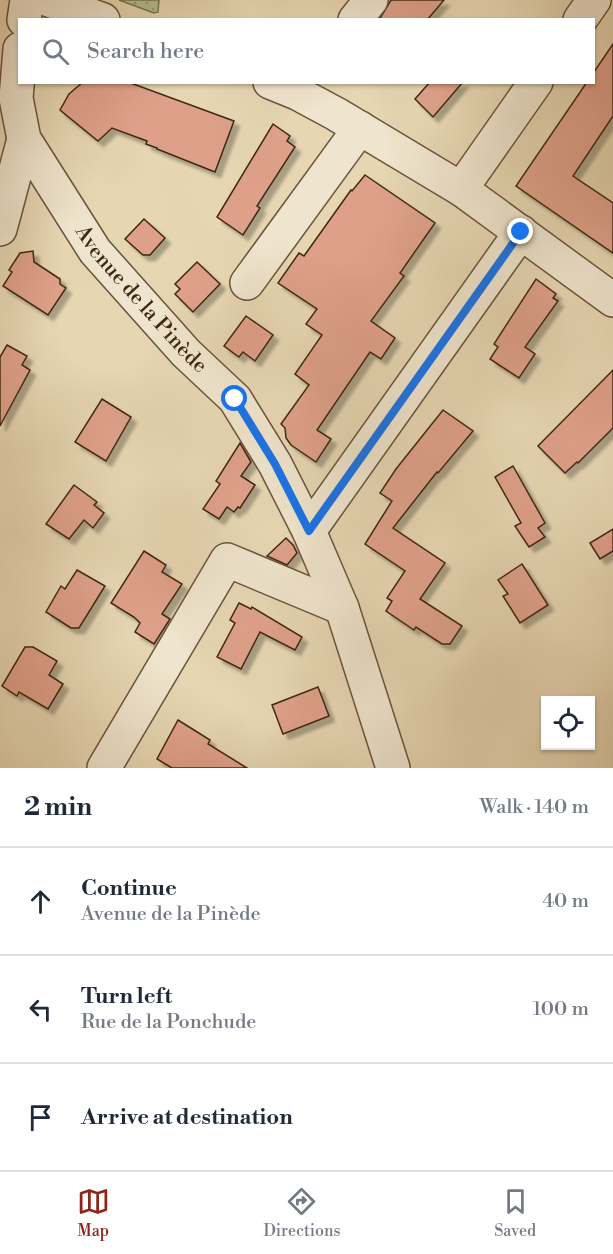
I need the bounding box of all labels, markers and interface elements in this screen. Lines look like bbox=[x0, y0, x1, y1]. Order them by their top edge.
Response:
search box bbox=[18, 18, 595, 84]
icon: search bbox=[39, 35, 72, 68]
text: Search here bbox=[87, 38, 204, 65]
route end bbox=[507, 218, 533, 244]
street label: Avenue de la Pinède bbox=[69, 220, 212, 379]
route start bbox=[221, 385, 247, 411]
map controls bbox=[541, 696, 595, 750]
button: locate bbox=[541, 696, 595, 750]
text: 2 min bbox=[24, 791, 92, 823]
text: Walk · 140 m bbox=[479, 795, 589, 820]
text: Continue bbox=[81, 875, 177, 902]
icon: ahead bbox=[24, 885, 57, 918]
text: 40 m bbox=[542, 889, 589, 914]
text: Avenue de la Pinède bbox=[81, 902, 261, 927]
text: Turn left bbox=[81, 983, 172, 1010]
icon: left bbox=[24, 993, 57, 1026]
text: 100 m bbox=[533, 997, 589, 1022]
text: Rue de la Ponchude bbox=[81, 1010, 256, 1035]
icon: arrive bbox=[24, 1101, 57, 1134]
text: Arrive at destination bbox=[81, 1104, 293, 1131]
tab: Map bbox=[77, 1185, 110, 1241]
tab: Directions bbox=[263, 1185, 341, 1241]
tab: Saved bbox=[494, 1185, 536, 1241]

